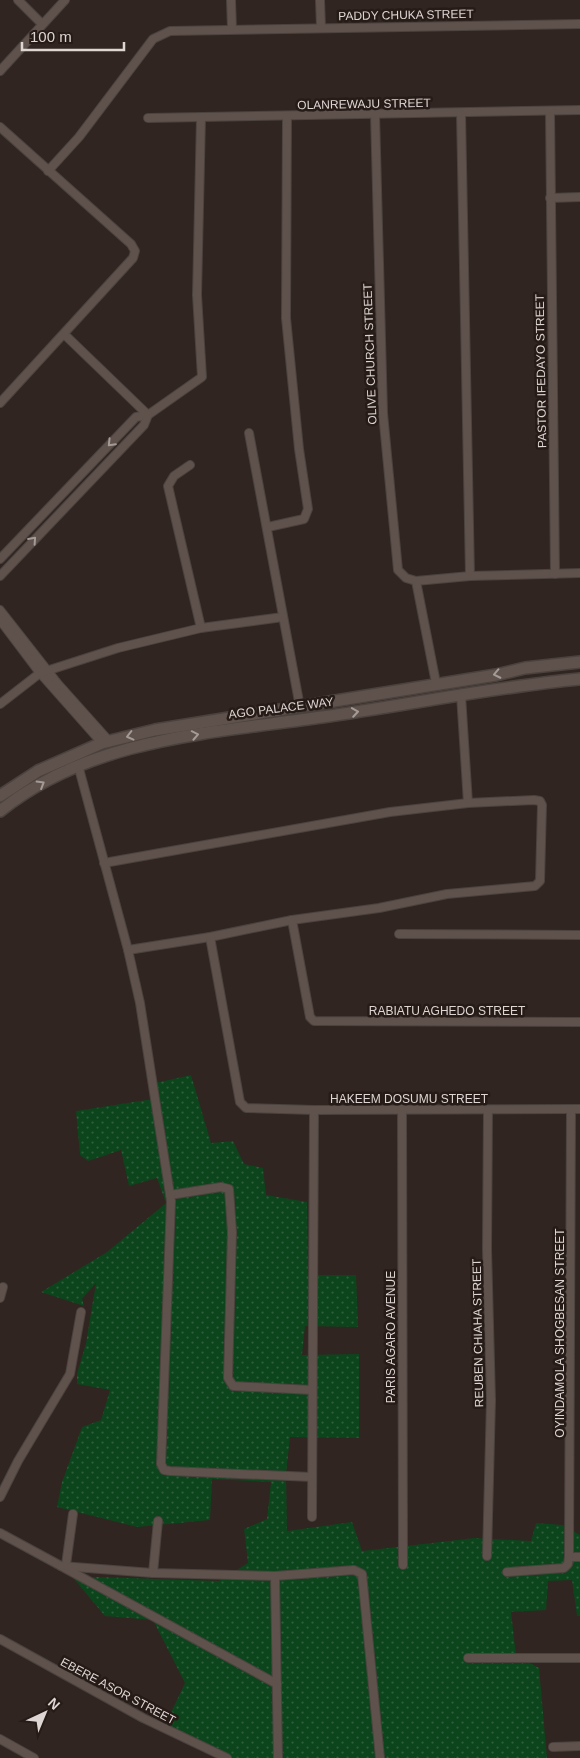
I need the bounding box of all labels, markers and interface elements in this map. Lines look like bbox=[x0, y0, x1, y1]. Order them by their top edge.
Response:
street label: PADDY CHUKA STREET bbox=[338, 7, 475, 23]
scale bar bbox=[22, 20, 125, 52]
text: 100 m bbox=[30, 28, 72, 45]
street label: OLANREWAJU STREET bbox=[297, 96, 432, 112]
street label: OLIVE CHURCH STREET bbox=[361, 282, 379, 425]
street label: PASTOR IFEDAYO STREET bbox=[533, 293, 549, 448]
one-way arrow bbox=[108, 437, 117, 446]
one-way arrow bbox=[27, 536, 36, 545]
one-way arrow bbox=[493, 668, 502, 679]
street label: AGO PALACE WAY bbox=[228, 695, 334, 721]
one-way arrow bbox=[351, 707, 360, 717]
one-way arrow bbox=[126, 730, 135, 741]
one-way arrow bbox=[190, 730, 199, 741]
one-way arrow bbox=[35, 780, 44, 790]
street label: RABIATU AGHEDO STREET bbox=[369, 1004, 526, 1018]
street label: HAKEEM DOSUMU STREET bbox=[330, 1092, 489, 1106]
street label: OYINDAMOLA SHOGBESAN STREET bbox=[553, 1228, 567, 1438]
street label: REUBEN CHIAHA STREET bbox=[470, 1258, 486, 1407]
street label: PARIS AGARO AVENUE bbox=[384, 1271, 398, 1403]
street label: EBERE ASOR STREET bbox=[58, 1655, 178, 1728]
north arrow bbox=[20, 1688, 70, 1738]
text: N bbox=[45, 1694, 63, 1713]

